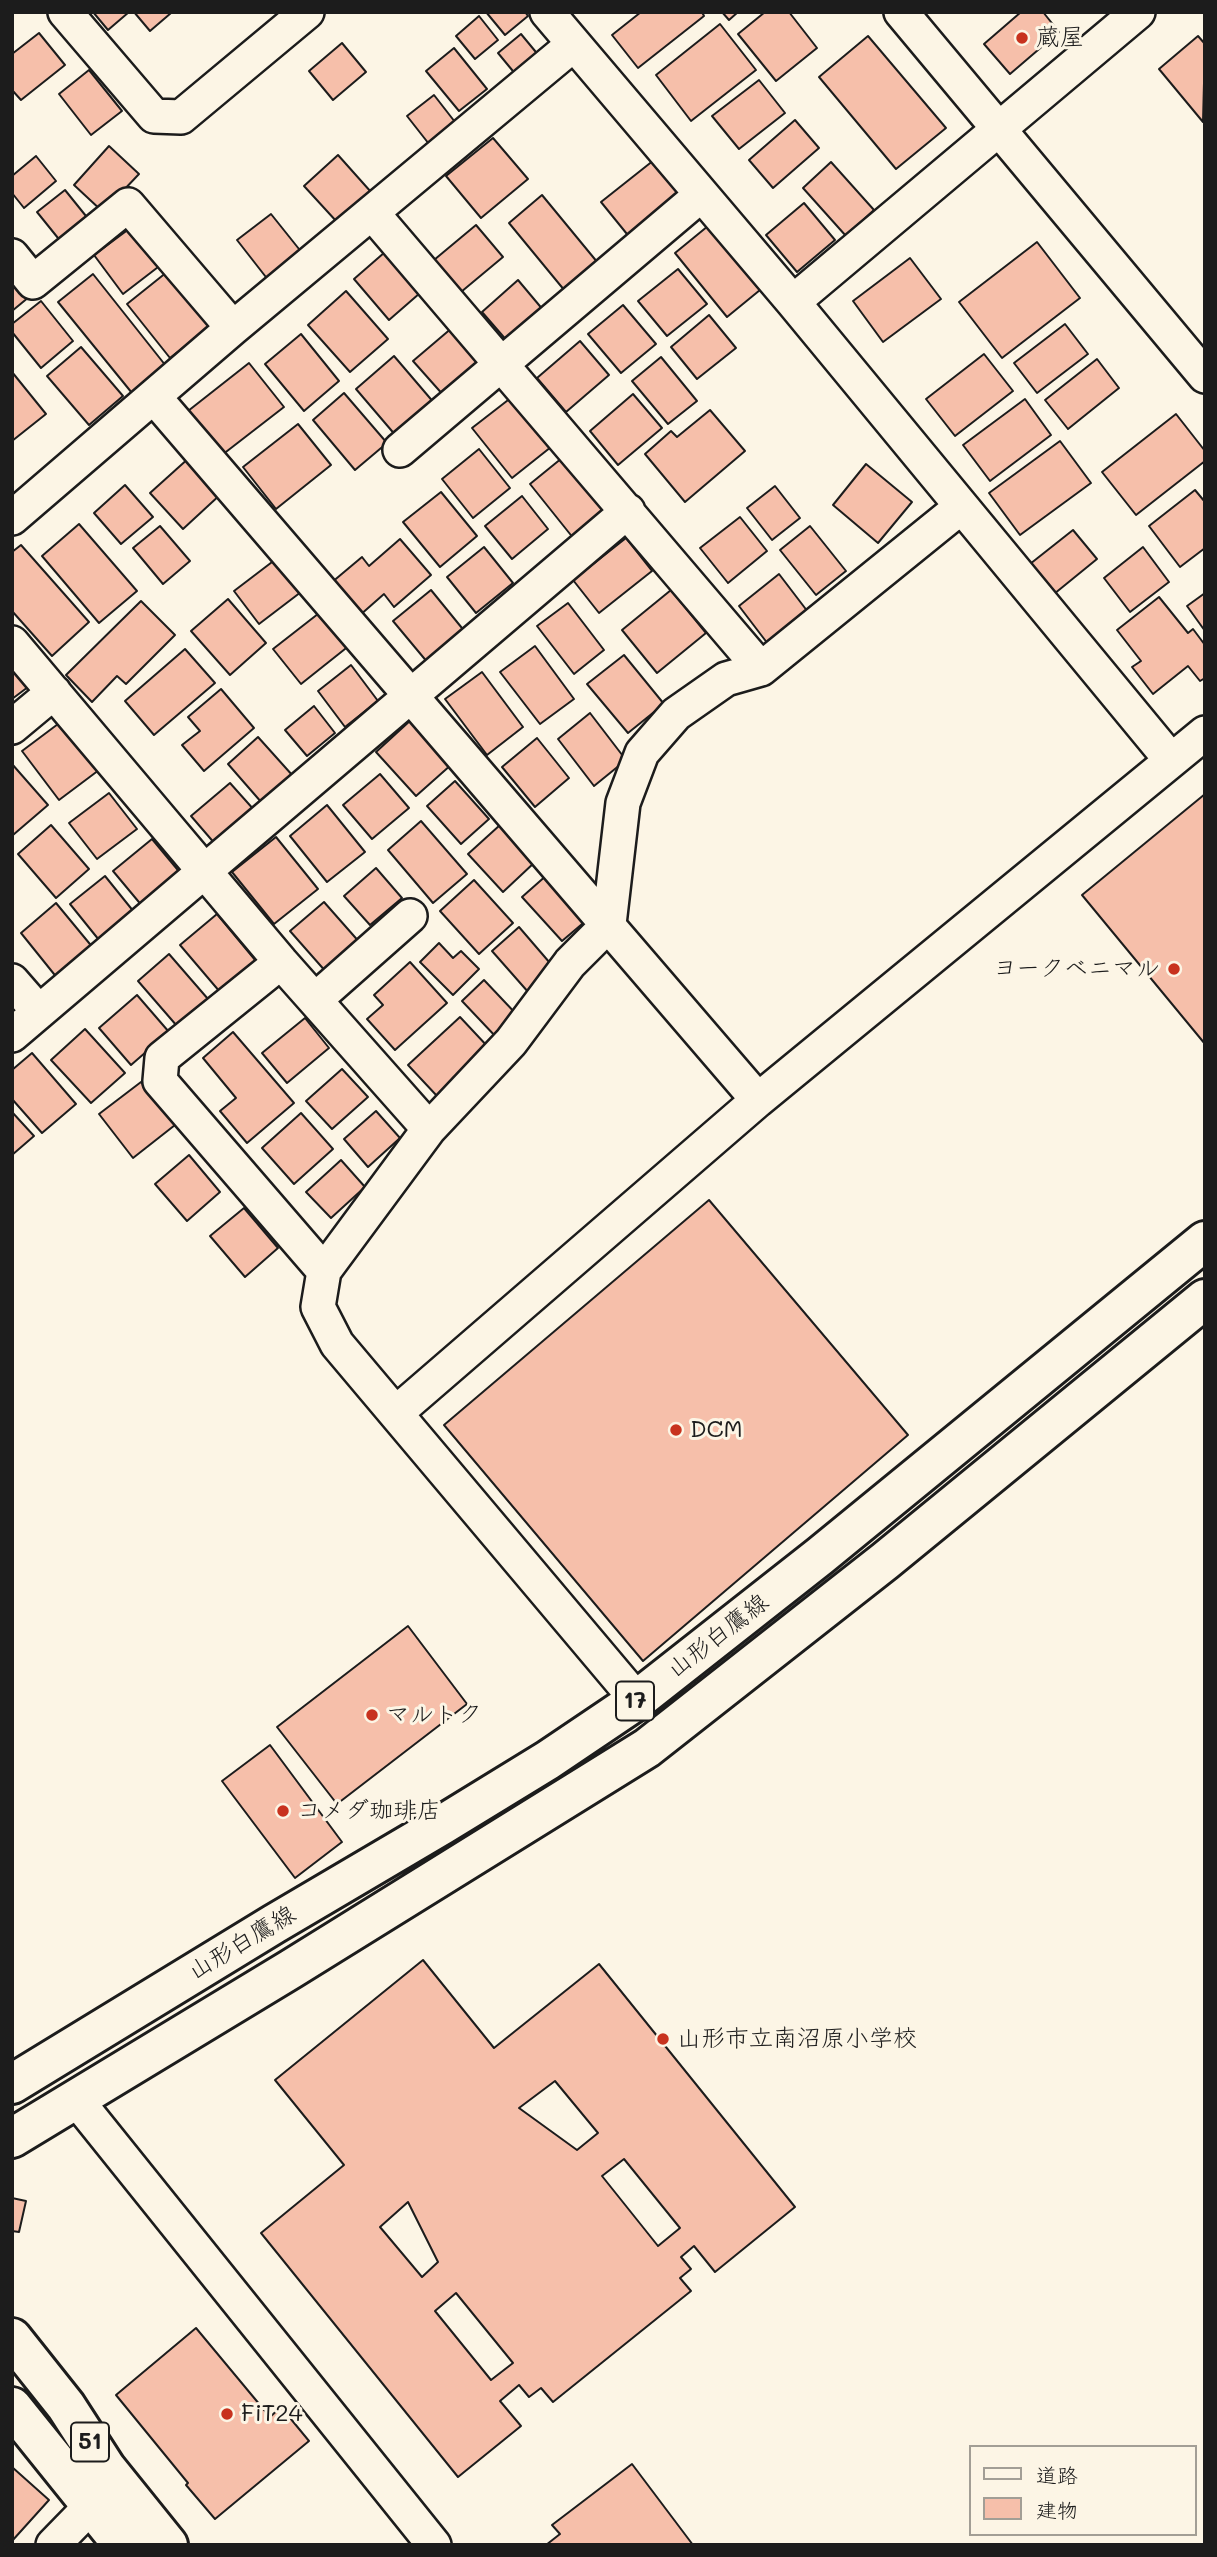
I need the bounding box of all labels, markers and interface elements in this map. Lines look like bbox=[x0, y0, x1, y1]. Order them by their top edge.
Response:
place label: 蔵屋 bbox=[1036, 24, 1084, 52]
marker: 蔵屋 bbox=[1014, 30, 1030, 46]
place label: ヨークベニマル bbox=[993, 955, 1160, 983]
marker: ヨークベニマル bbox=[1166, 961, 1182, 977]
place label: DCM bbox=[690, 1416, 743, 1444]
marker: DCM bbox=[668, 1422, 684, 1438]
street label: 山形白鷹線 bbox=[662, 1588, 774, 1684]
road number: 17 bbox=[616, 1682, 654, 1720]
place label: マルトク bbox=[386, 1701, 482, 1729]
marker: マルトク bbox=[364, 1707, 380, 1723]
place label: コメダ珈琲店 bbox=[297, 1797, 441, 1825]
marker: コメダ珈琲店 bbox=[275, 1803, 291, 1819]
street label: 山形白鷹線 bbox=[183, 1900, 301, 1986]
place label: 山形市立南沼原小学校 bbox=[677, 2025, 917, 2053]
marker: 山形市立南沼原小学校 bbox=[655, 2031, 671, 2047]
place label: FiT24 bbox=[241, 2400, 303, 2428]
marker: FiT24 bbox=[219, 2406, 235, 2422]
road number: 51 bbox=[71, 2422, 109, 2462]
legend bbox=[968, 2445, 1196, 2536]
text: 道路 bbox=[1036, 2461, 1078, 2488]
text: 建物 bbox=[1036, 2496, 1078, 2523]

